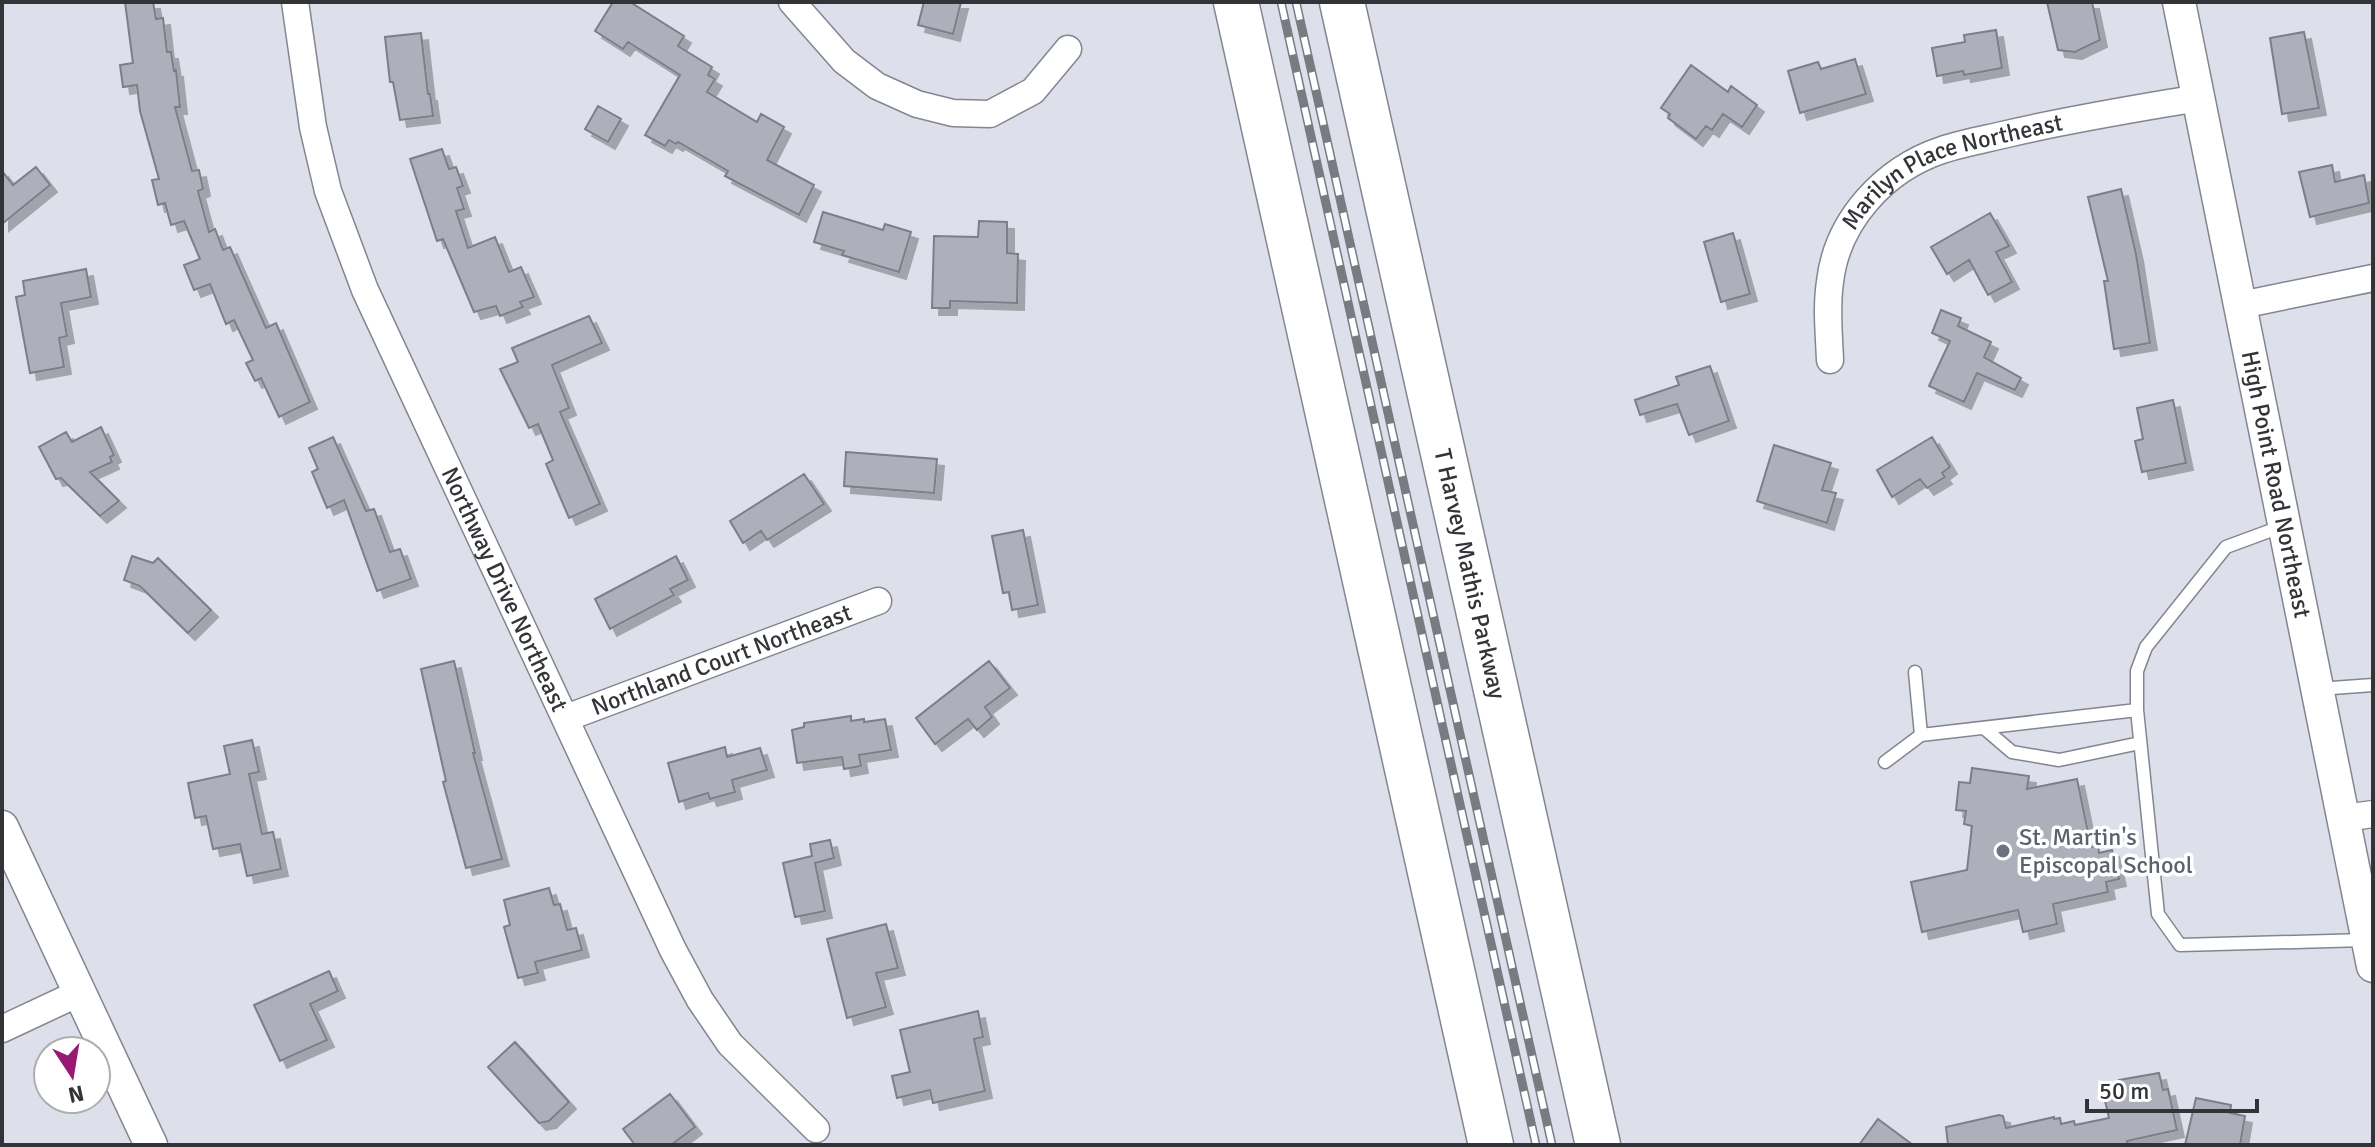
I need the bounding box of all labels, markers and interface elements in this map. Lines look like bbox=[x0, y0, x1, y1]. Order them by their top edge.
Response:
street label: Marilyn Place Northeast bbox=[1835, 107, 2065, 235]
street label: High Point Road Northeast bbox=[2235, 348, 2318, 621]
street label: T Harvey Mathis Parkway bbox=[1428, 446, 1513, 702]
street label: Northway Drive Northeast bbox=[435, 462, 575, 716]
street label: Northland Court Northeast bbox=[587, 597, 856, 722]
place label: St. Martin's Episcopal School bbox=[2019, 822, 2193, 880]
marker: St. Martin's Episcopal School bbox=[1994, 842, 2012, 860]
north arrow bbox=[32, 1035, 112, 1115]
scale bar bbox=[2087, 1063, 2257, 1113]
text: 50 m bbox=[2099, 1076, 2149, 1106]
text: N bbox=[66, 1079, 86, 1109]

